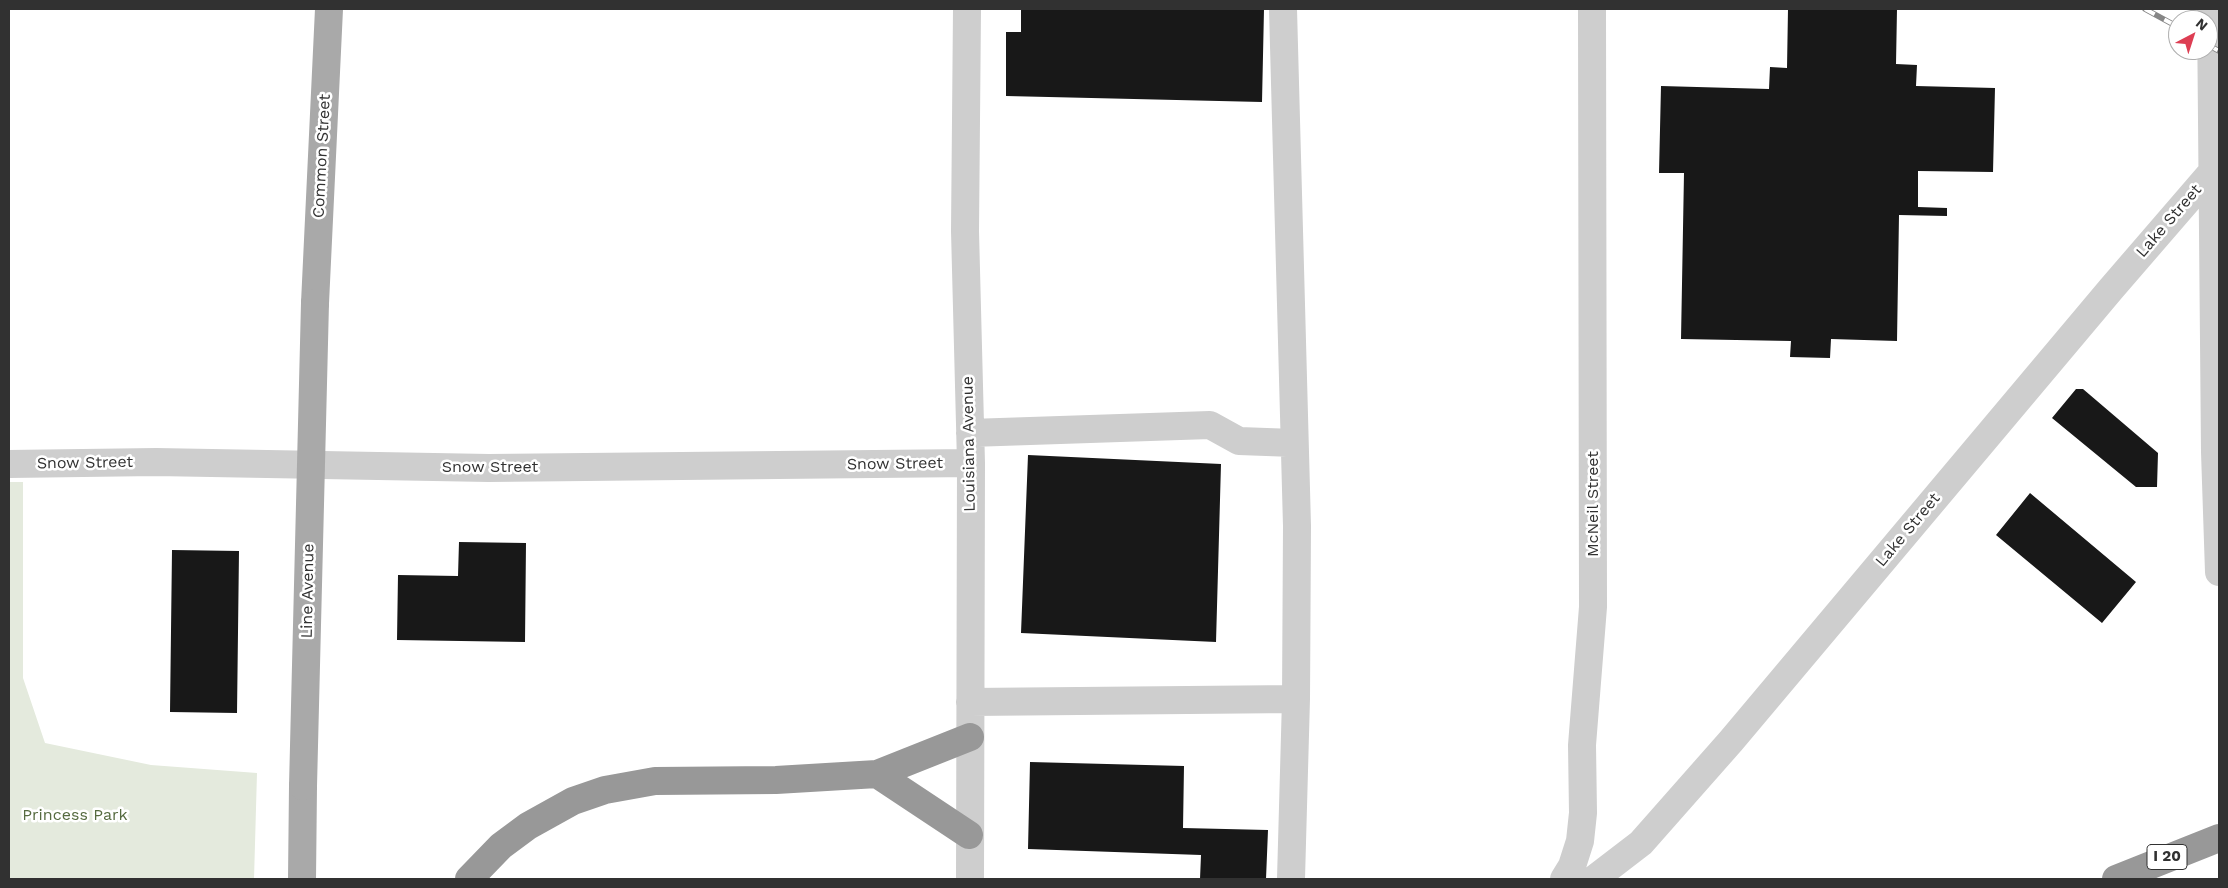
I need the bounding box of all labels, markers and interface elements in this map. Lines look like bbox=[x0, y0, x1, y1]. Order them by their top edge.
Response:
north arrow bbox=[2168, 10, 2218, 60]
text: N bbox=[2193, 15, 2211, 34]
street label: Common Street bbox=[309, 93, 335, 219]
street label: Lake Street bbox=[2132, 181, 2206, 261]
street label: Louisiana Avenue bbox=[958, 376, 980, 512]
street label: McNeil Street bbox=[1583, 451, 1603, 557]
street label: Snow Street bbox=[37, 453, 133, 473]
street label: Snow Street bbox=[847, 454, 943, 474]
street label: Snow Street bbox=[442, 457, 538, 477]
street label: Lake Street bbox=[1872, 489, 1944, 571]
street label: Line Avenue bbox=[298, 543, 318, 639]
park label: Princess Park bbox=[22, 805, 128, 825]
road number: I 20 bbox=[2147, 844, 2187, 870]

